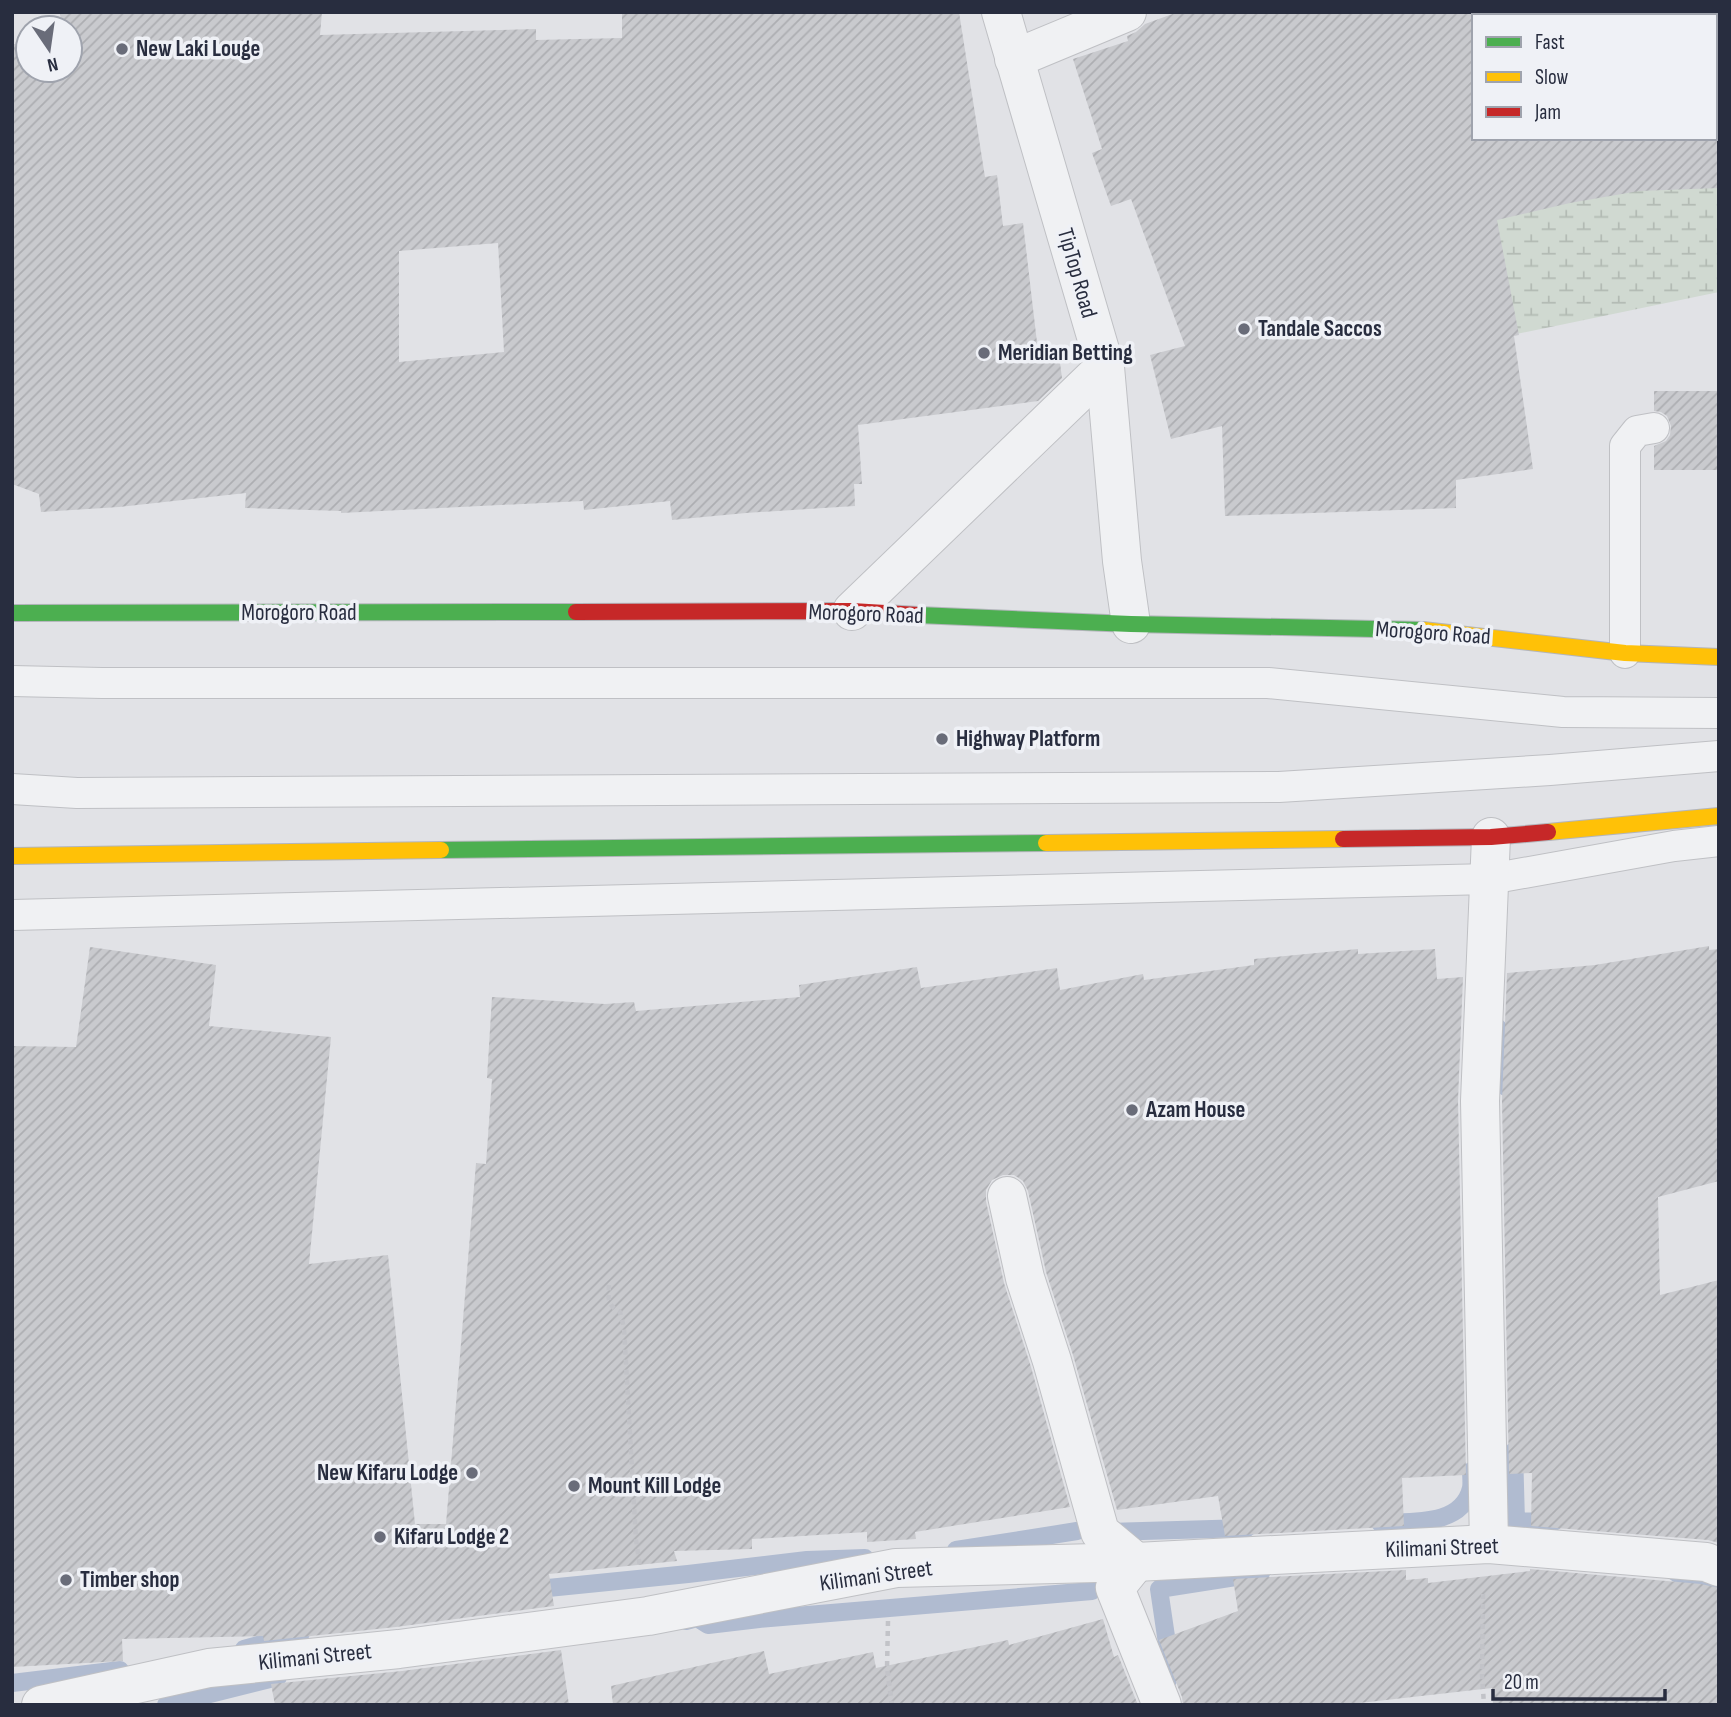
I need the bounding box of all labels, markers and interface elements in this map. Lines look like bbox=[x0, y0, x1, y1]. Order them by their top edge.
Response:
north arrow bbox=[14, 14, 84, 84]
legend bbox=[1472, 14, 1717, 140]
text: Fast bbox=[1535, 30, 1565, 55]
place label: New Laki Louge bbox=[136, 35, 260, 63]
marker: New Laki Louge bbox=[114, 41, 130, 57]
text: N bbox=[45, 52, 60, 76]
text: Slow bbox=[1535, 65, 1569, 90]
text: Jam bbox=[1534, 100, 1561, 125]
street label: TipTop Road bbox=[1051, 225, 1103, 321]
place label: Tandale Saccos bbox=[1258, 315, 1382, 343]
marker: Tandale Saccos bbox=[1236, 321, 1252, 337]
place label: Meridian Betting bbox=[998, 339, 1133, 367]
marker: Meridian Betting bbox=[976, 345, 992, 361]
street label: Morogoro Road bbox=[808, 598, 924, 630]
street label: Morogoro Road bbox=[241, 599, 357, 627]
street label: Morogoro Road bbox=[1375, 615, 1491, 651]
place label: Highway Platform bbox=[956, 725, 1100, 753]
marker: Highway Platform bbox=[934, 731, 950, 747]
place label: Azam House bbox=[1145, 1096, 1245, 1124]
marker: Azam House bbox=[1124, 1102, 1140, 1118]
place label: New Kifaru Lodge bbox=[317, 1459, 458, 1487]
marker: New Kifaru Lodge bbox=[464, 1465, 480, 1481]
place label: Mount Kill Lodge bbox=[588, 1472, 721, 1500]
marker: Mount Kill Lodge bbox=[566, 1478, 582, 1494]
place label: Kifaru Lodge 2 bbox=[394, 1523, 509, 1551]
marker: Kifaru Lodge 2 bbox=[372, 1529, 388, 1545]
street label: Kilimani Street bbox=[1385, 1532, 1499, 1564]
street label: Kilimani Street bbox=[818, 1554, 934, 1598]
place label: Timber shop bbox=[80, 1566, 180, 1594]
marker: Timber shop bbox=[58, 1572, 74, 1588]
street label: Kilimani Street bbox=[257, 1637, 373, 1677]
scale bar bbox=[1493, 1658, 1664, 1702]
text: 20 m bbox=[1504, 1670, 1539, 1695]

